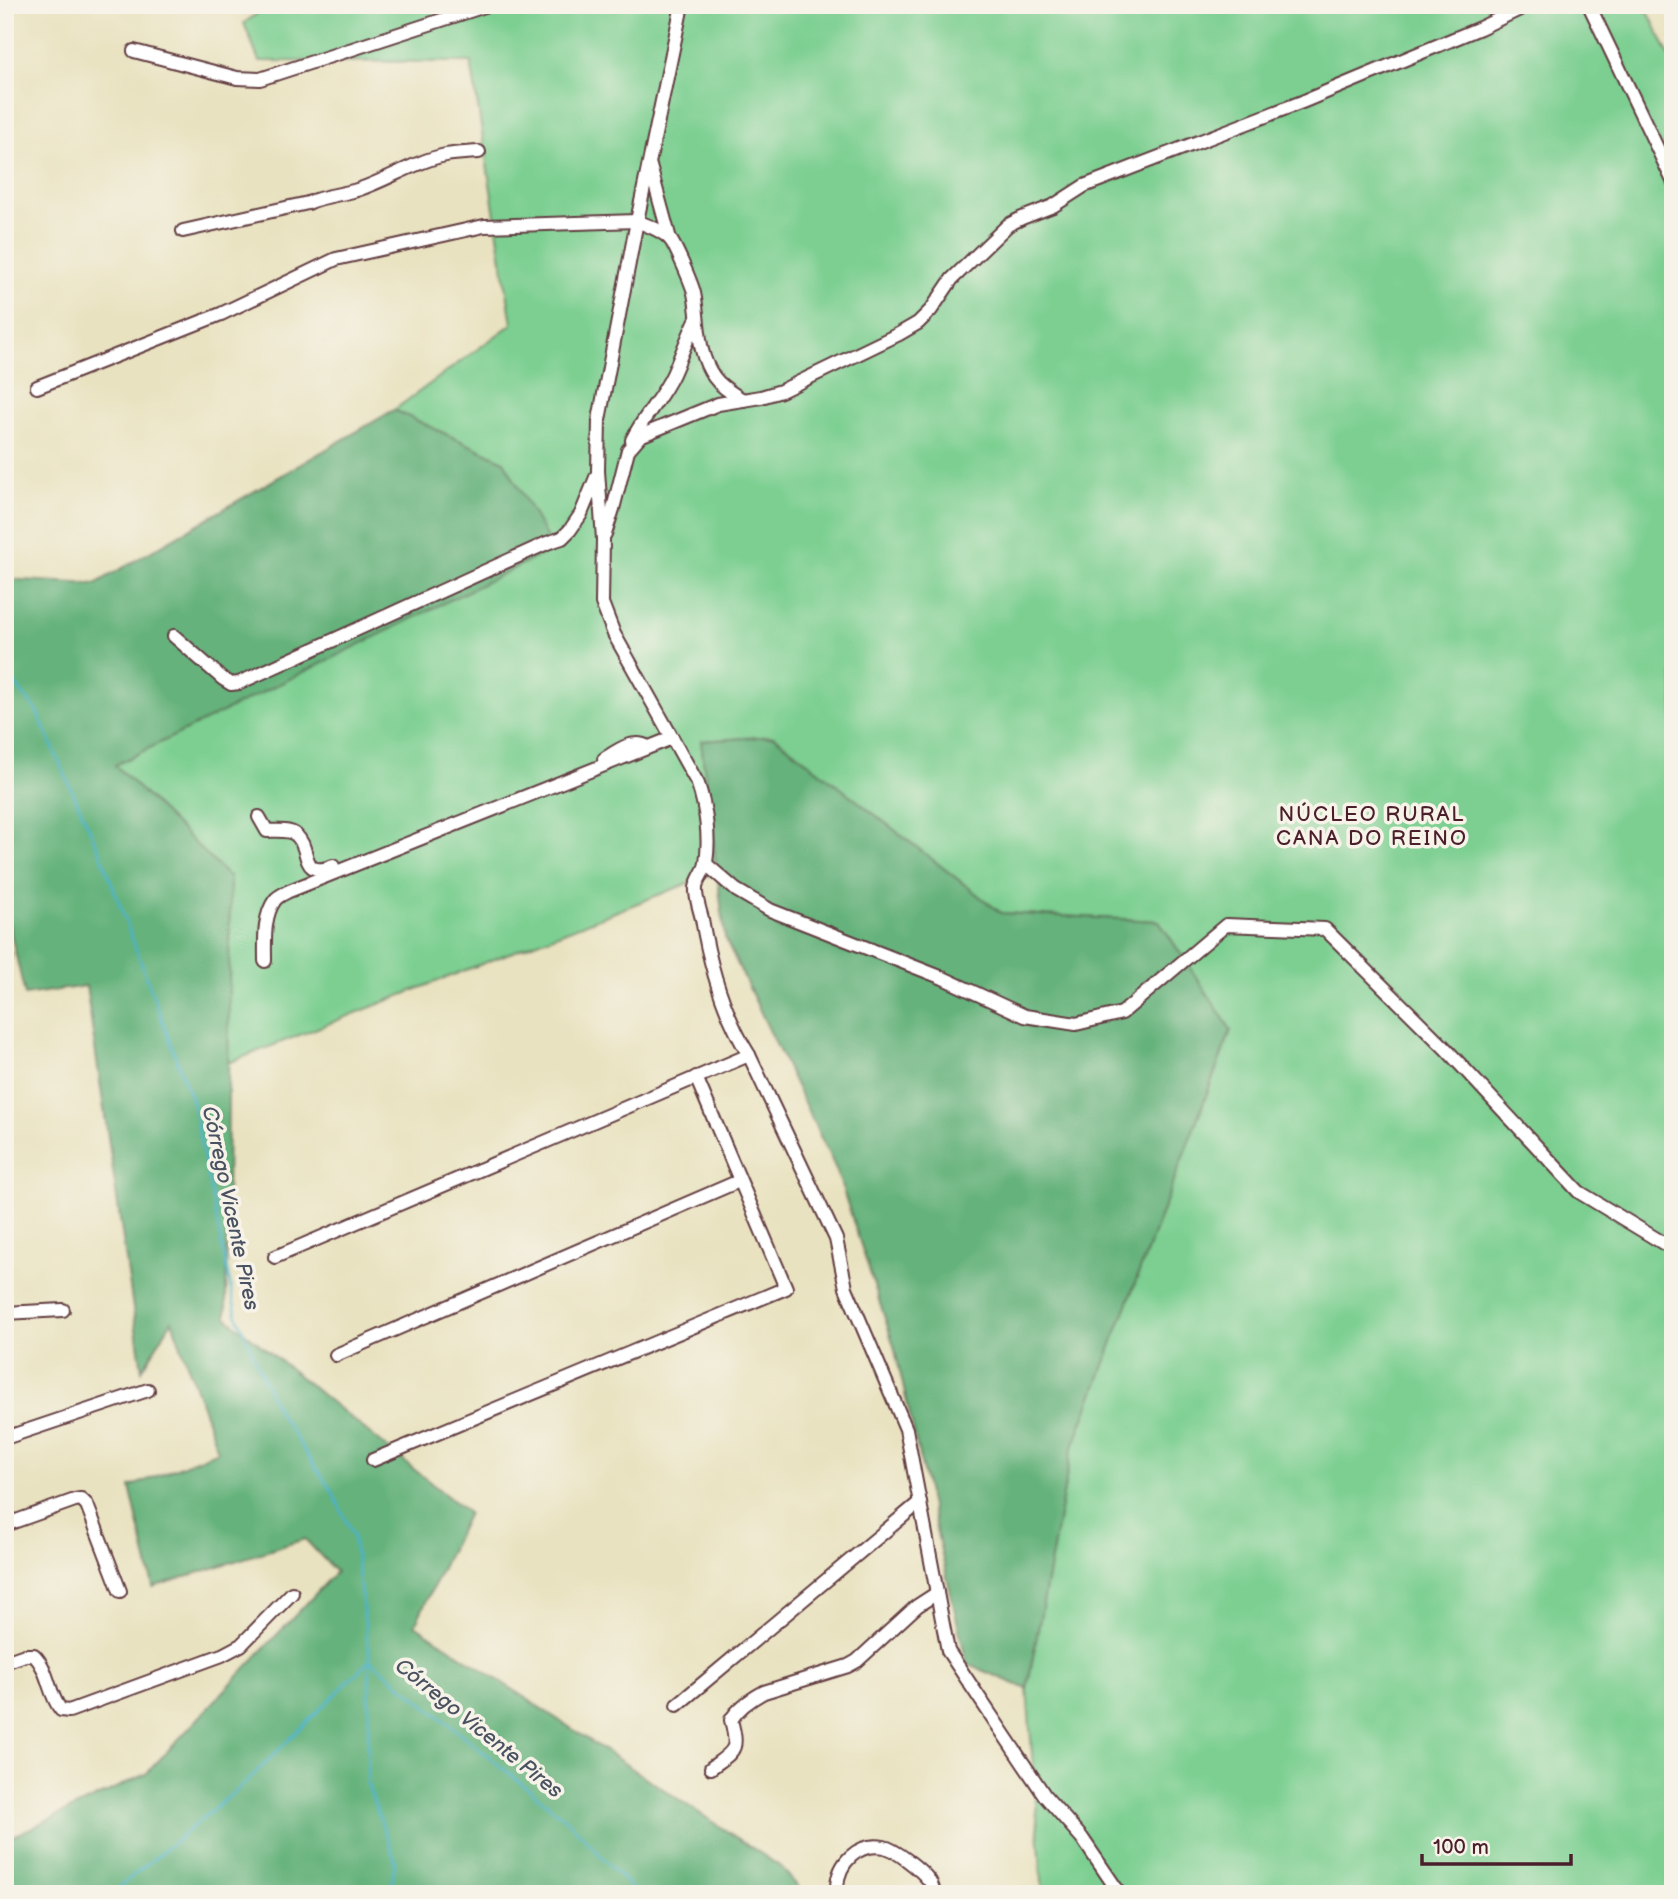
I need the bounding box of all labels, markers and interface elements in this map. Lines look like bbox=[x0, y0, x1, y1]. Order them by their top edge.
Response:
district label: NÚCLEO RURAL CANA DO REINO bbox=[1276, 802, 1468, 851]
water label: Córrego Vicente Pires bbox=[197, 1104, 264, 1313]
water label: Córrego Vicente Pires bbox=[390, 1653, 568, 1804]
scale bar bbox=[1422, 1822, 1571, 1866]
text: 100 m bbox=[1433, 1835, 1489, 1860]

